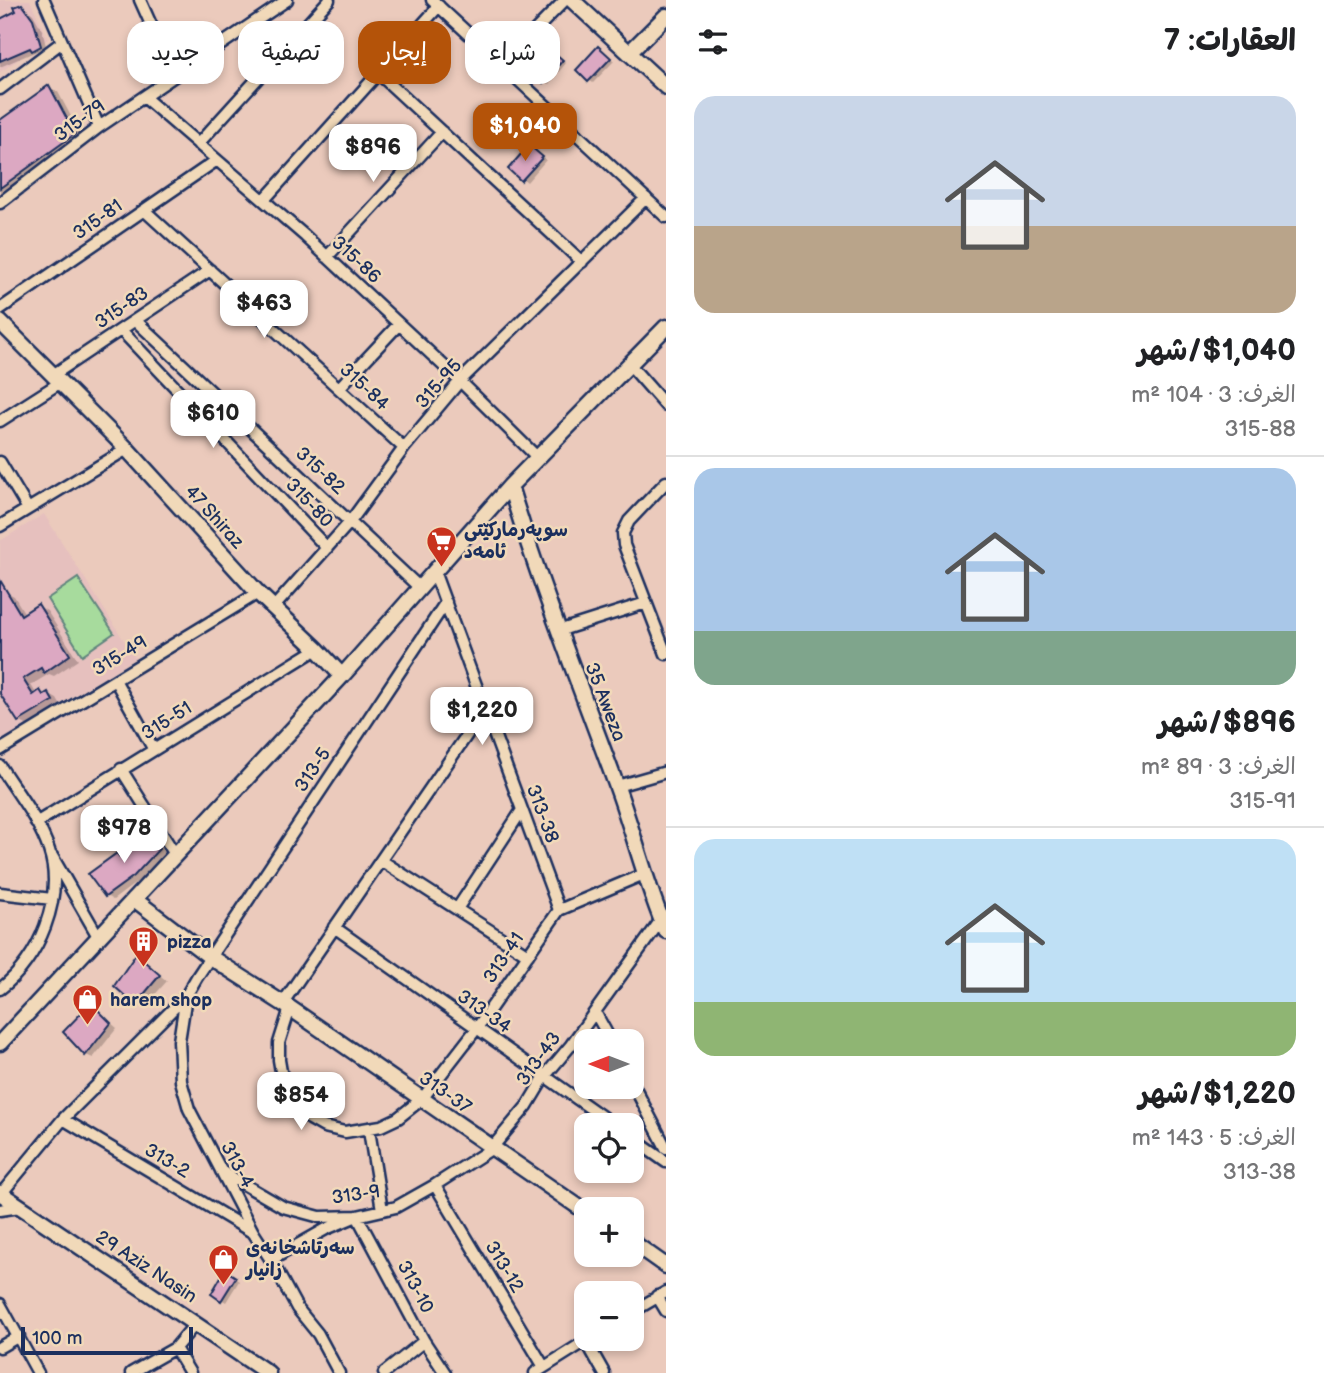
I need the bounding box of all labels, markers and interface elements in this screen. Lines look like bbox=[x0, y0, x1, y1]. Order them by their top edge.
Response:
chip: جديد bbox=[127, 21, 224, 84]
chip: تصفية bbox=[238, 21, 344, 84]
chip: إيجار bbox=[358, 21, 451, 84]
chip: شراء bbox=[465, 21, 560, 84]
icon: filters bbox=[694, 23, 732, 61]
text: العقارات: 7 bbox=[1164, 23, 1296, 59]
street label: 315-79 bbox=[50, 95, 110, 147]
pin: $1,040 bbox=[468, 104, 582, 163]
text: $1,040 bbox=[489, 112, 561, 140]
pin: $896 bbox=[332, 124, 414, 184]
text: $896 bbox=[345, 133, 401, 161]
icon: home bbox=[932, 142, 1058, 268]
street label: 315-81 bbox=[69, 195, 127, 245]
street label: 315-86 bbox=[326, 231, 386, 289]
pin: $463 bbox=[223, 280, 305, 340]
street label: 315-83 bbox=[91, 282, 153, 334]
text: $463 bbox=[236, 289, 292, 317]
text: $1,040/شهر bbox=[1138, 333, 1296, 369]
street label: 315-95 bbox=[411, 354, 467, 414]
street label: 315-84 bbox=[334, 358, 394, 416]
text: الغرف: 3 · 104 m² bbox=[1131, 381, 1296, 409]
pin: $610 bbox=[172, 391, 254, 450]
text: $610 bbox=[186, 399, 240, 427]
text: 315-88 bbox=[1225, 415, 1296, 443]
street label: 315-82 bbox=[291, 442, 350, 500]
street label: 315-80 bbox=[280, 474, 338, 532]
street label: 47 Shiraz bbox=[180, 481, 249, 554]
icon: home bbox=[932, 514, 1058, 640]
place label: سوپەرمارکێتی ئامەد bbox=[464, 519, 568, 564]
supermarket icon: سوپەرمارکێتی ئامەد bbox=[424, 524, 458, 568]
street label: 315-49 bbox=[89, 631, 151, 681]
street label: 35 Aweza bbox=[579, 659, 631, 745]
pin: $1,220 bbox=[425, 688, 539, 747]
text: $1,220 bbox=[446, 696, 518, 724]
street label: 315-51 bbox=[138, 697, 196, 745]
text: $896/شهر bbox=[1158, 705, 1296, 741]
street label: 313-5 bbox=[290, 743, 336, 797]
text: الغرف: 3 · 89 m² bbox=[1141, 753, 1296, 781]
street label: 313-38 bbox=[521, 782, 563, 846]
text: 315-91 bbox=[1229, 787, 1296, 815]
pin: $978 bbox=[83, 806, 165, 865]
text: $978 bbox=[96, 814, 152, 842]
icon: home bbox=[932, 885, 1058, 1011]
building icon: pizza bbox=[127, 925, 161, 969]
street label: 313-41 bbox=[479, 928, 529, 988]
place label: pizza bbox=[167, 931, 212, 954]
shop icon: harem shop bbox=[70, 983, 104, 1027]
street label: 313-34 bbox=[452, 985, 516, 1039]
place label: harem shop bbox=[110, 989, 212, 1012]
street label: 313-43 bbox=[512, 1028, 566, 1090]
north arrow bbox=[574, 1029, 644, 1099]
map controls bbox=[574, 1029, 644, 1351]
street label: 313-37 bbox=[414, 1067, 476, 1120]
pin: $854 bbox=[260, 1072, 342, 1132]
text: $1,220/شهر bbox=[1139, 1076, 1296, 1112]
text: $854 bbox=[273, 1081, 329, 1109]
button: locate bbox=[574, 1113, 644, 1183]
text: الغرف: 5 · 143 m² bbox=[1132, 1124, 1296, 1152]
street label: 313-4 bbox=[215, 1138, 259, 1193]
street label: 313-2 bbox=[140, 1139, 195, 1184]
text: 313-38 bbox=[1223, 1158, 1296, 1186]
street label: 313-9 bbox=[330, 1180, 382, 1210]
button: + bbox=[574, 1197, 644, 1267]
street label: 29 Aziz Nasin bbox=[91, 1226, 201, 1308]
place label: سەرتاشخانەی زانیار bbox=[244, 1237, 355, 1282]
street label: 313-12 bbox=[480, 1237, 529, 1298]
shop icon: سەرتاشخانەی زانیار bbox=[206, 1242, 240, 1286]
street label: 313-10 bbox=[392, 1257, 438, 1317]
button: − bbox=[574, 1281, 644, 1351]
scale bar bbox=[21, 1324, 192, 1356]
text: 100 m bbox=[32, 1327, 83, 1350]

